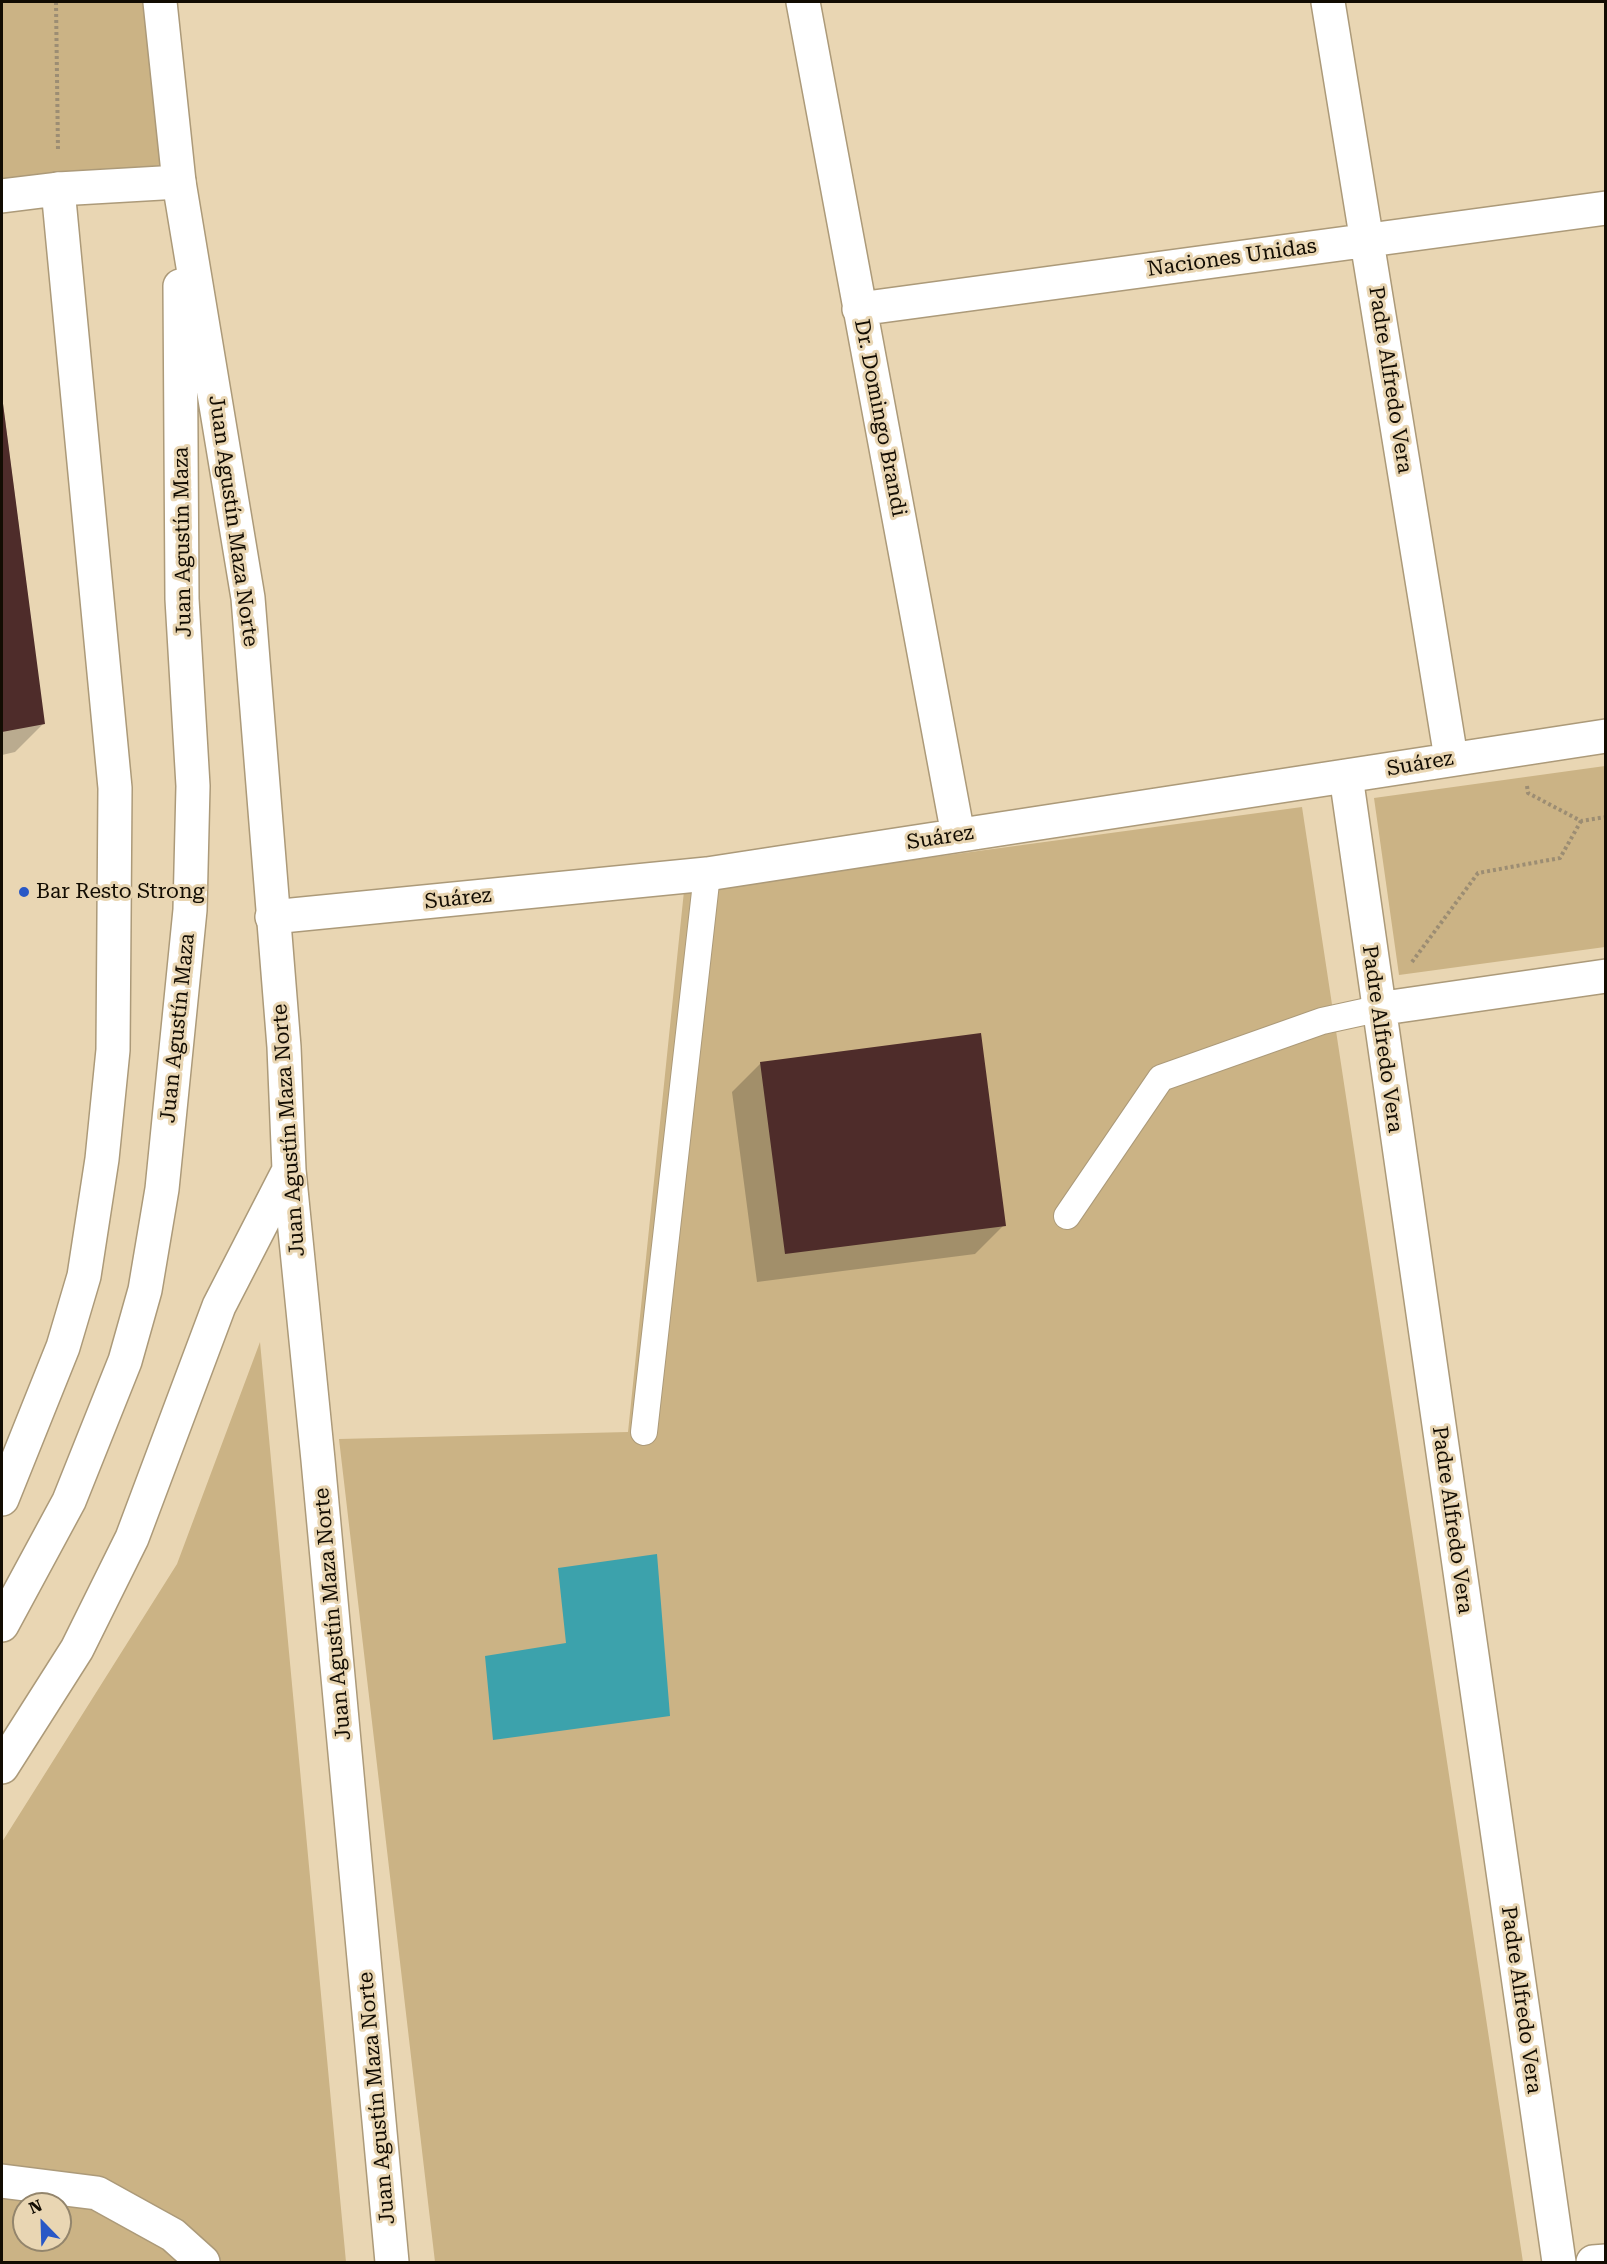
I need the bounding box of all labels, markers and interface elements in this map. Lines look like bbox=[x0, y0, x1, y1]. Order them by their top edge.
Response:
street label: Naciones Unidas bbox=[1146, 234, 1318, 282]
street label: Padre Alfredo Vera bbox=[1363, 285, 1417, 475]
street label: Dr. Domingo Brandi bbox=[849, 317, 911, 519]
street label: Juan Agustín Maza Norte bbox=[203, 394, 263, 648]
street label: Juan Agustín Maza bbox=[169, 446, 197, 638]
street label: Suárez bbox=[1385, 746, 1455, 782]
street label: Suárez bbox=[905, 820, 975, 856]
place label: Bar Resto Strong bbox=[36, 879, 204, 905]
street label: Suárez bbox=[423, 883, 493, 915]
marker: Bar Resto Strong bbox=[17, 885, 31, 899]
street label: Juan Agustín Maza bbox=[156, 932, 200, 1124]
street label: Padre Alfredo Vera bbox=[1356, 944, 1408, 1134]
street label: Juan Agustín Maza Norte bbox=[268, 1003, 310, 1257]
street label: Padre Alfredo Vera bbox=[1426, 1425, 1478, 1615]
street label: Juan Agustín Maza Norte bbox=[309, 1487, 357, 1741]
street label: Padre Alfredo Vera bbox=[1495, 1905, 1547, 2095]
street label: Juan Agustín Maza Norte bbox=[353, 1971, 401, 2225]
north arrow bbox=[12, 2192, 72, 2252]
text: N bbox=[26, 2196, 45, 2218]

